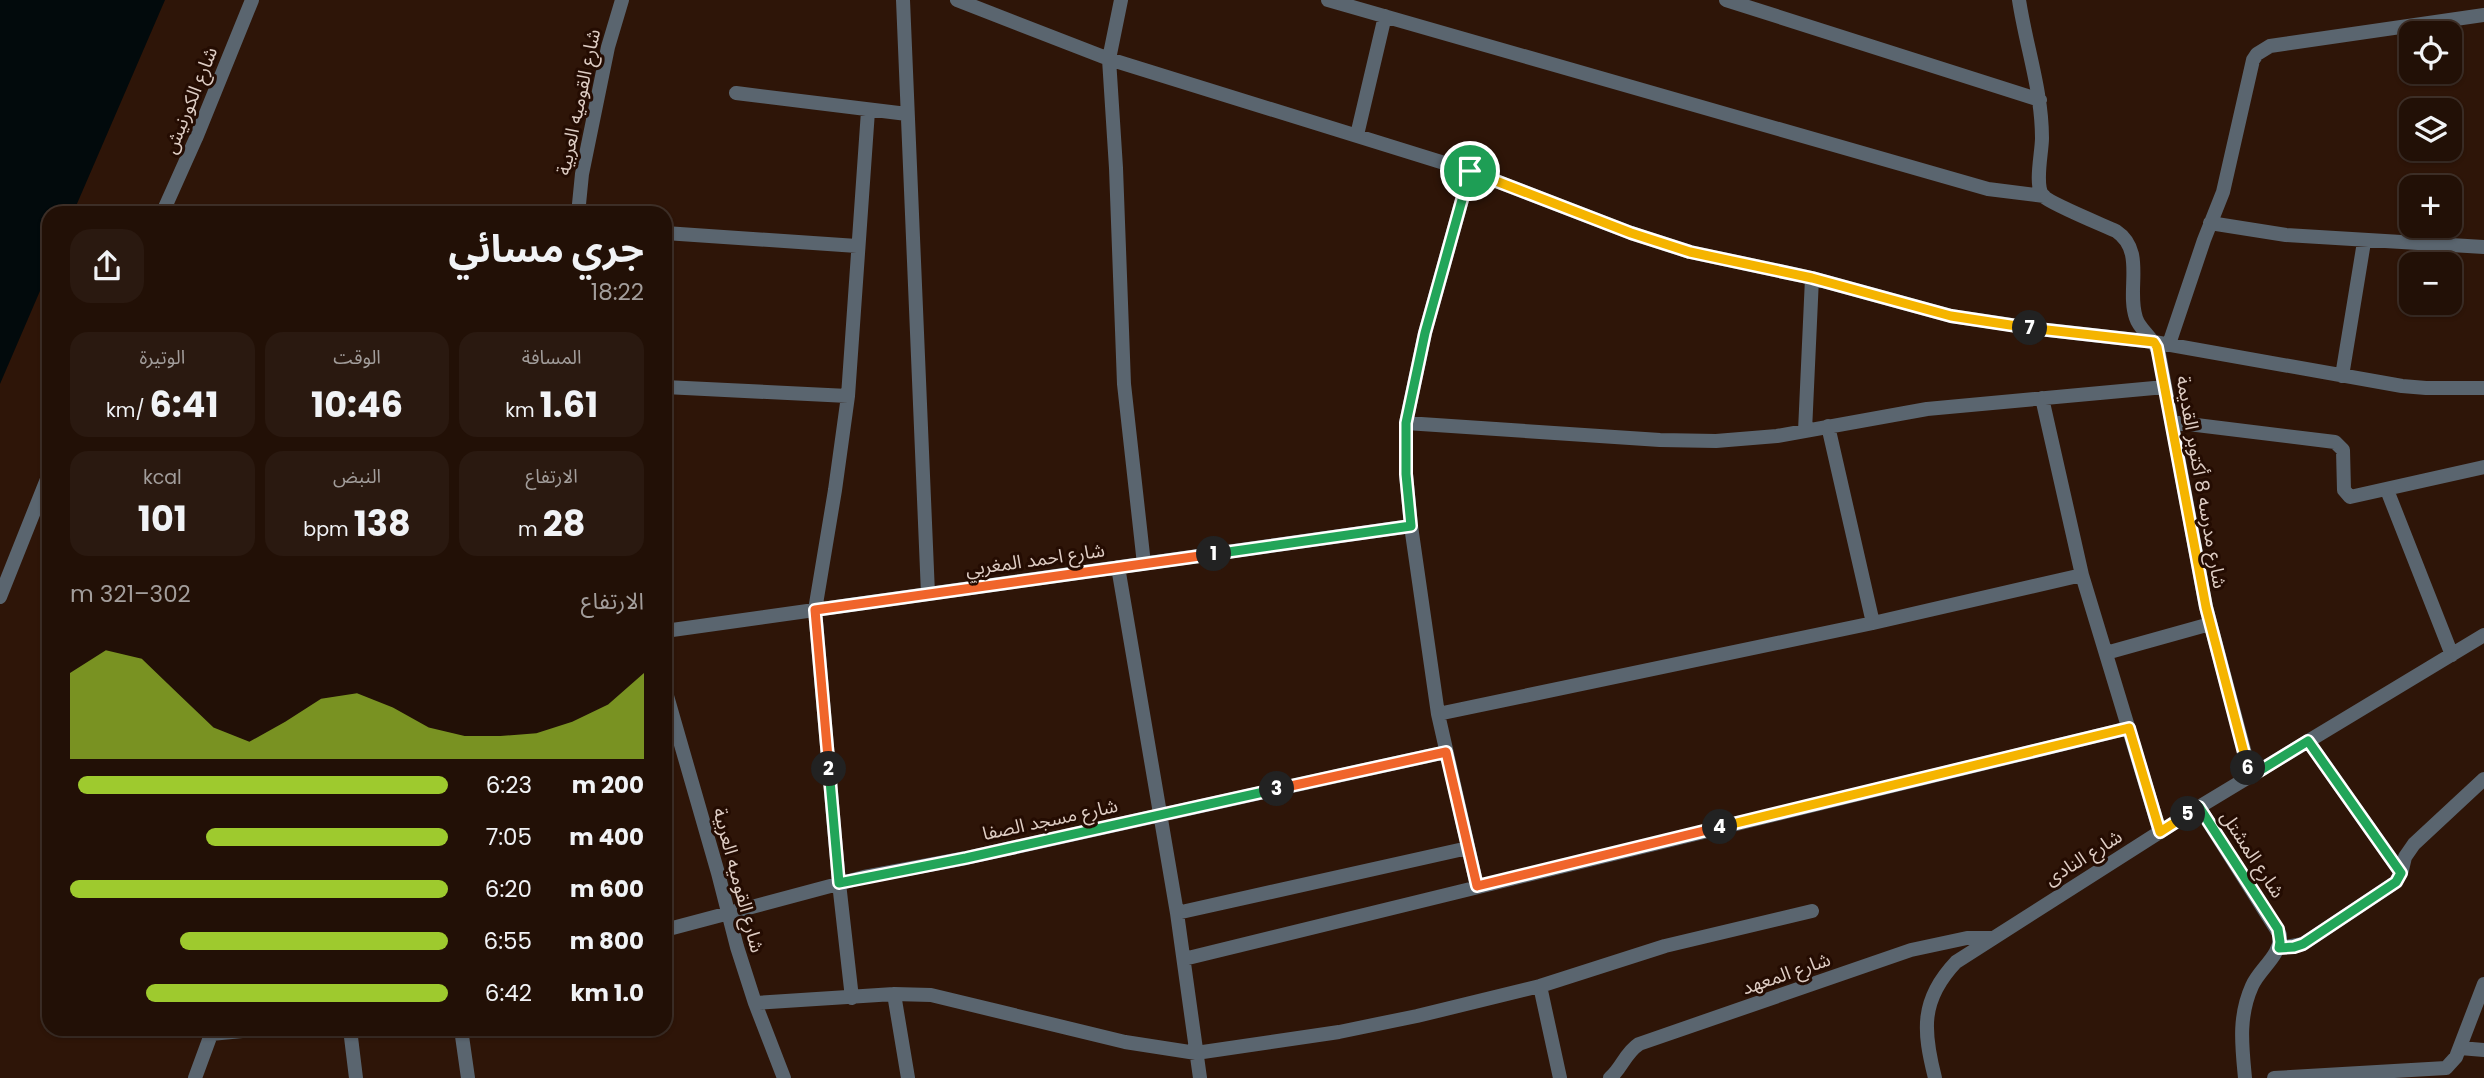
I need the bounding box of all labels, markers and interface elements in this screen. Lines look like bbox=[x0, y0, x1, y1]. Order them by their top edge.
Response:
map controls bbox=[2399, 21, 2462, 315]
button: locate bbox=[2399, 21, 2462, 84]
street label: شارع القوميه العربية bbox=[550, 26, 607, 178]
street label: شارع الكورنيش bbox=[157, 43, 224, 158]
button: layers bbox=[2399, 98, 2462, 161]
pin bbox=[1440, 141, 1500, 201]
icon: arrive bbox=[1451, 152, 1489, 190]
button: + bbox=[2399, 175, 2462, 238]
text: جري مسائي bbox=[448, 222, 644, 275]
button: share bbox=[70, 229, 144, 303]
button: − bbox=[2399, 252, 2462, 315]
text: 18:22 bbox=[591, 276, 644, 308]
pin: 7 bbox=[2012, 310, 2048, 346]
text: 7 bbox=[2024, 314, 2035, 341]
text: الوتيرة bbox=[140, 344, 185, 371]
text: الوقت bbox=[333, 344, 381, 371]
text: المسافة bbox=[522, 344, 582, 371]
street label: شارع مدرسه 8 أكتوبر القديمة bbox=[2169, 373, 2234, 591]
text: 6:41 bbox=[150, 380, 219, 429]
text: 10:46 bbox=[311, 380, 403, 429]
text: 1.61 bbox=[540, 380, 598, 429]
text: /km bbox=[106, 397, 150, 424]
text: km bbox=[505, 397, 540, 424]
text: النبض bbox=[333, 463, 381, 490]
text: الارتفاع bbox=[526, 463, 578, 490]
text: kcal bbox=[143, 464, 182, 491]
text: 101 bbox=[138, 494, 187, 543]
text: 138 bbox=[354, 499, 411, 548]
text: 28 bbox=[543, 499, 585, 548]
text: bpm bbox=[303, 516, 354, 543]
text: m bbox=[518, 516, 543, 543]
street label: شارع احمد المغربي bbox=[964, 536, 1107, 584]
pin: 1 bbox=[1196, 536, 1232, 572]
text: 1 bbox=[1210, 540, 1217, 567]
text: 302–321 m bbox=[70, 578, 191, 610]
text: الارتفاع bbox=[581, 585, 644, 617]
pin: 6 bbox=[2230, 750, 2266, 786]
pin: 2 bbox=[812, 752, 846, 786]
text: 6 bbox=[2241, 754, 2254, 781]
text: 2 bbox=[823, 755, 834, 782]
text: 6:23 bbox=[486, 769, 532, 801]
text: 200 m bbox=[572, 769, 644, 801]
pin: 3 bbox=[1260, 772, 1294, 806]
text: 3 bbox=[1271, 775, 1282, 802]
street label: شارع مسجد الصفا bbox=[980, 792, 1120, 847]
pin: 5 bbox=[2170, 796, 2206, 832]
text: 5 bbox=[2181, 800, 2194, 827]
street label: شارع القوميه العربية bbox=[706, 805, 771, 956]
street label: شارع المشتل bbox=[2214, 805, 2291, 903]
pin: 4 bbox=[1702, 810, 1738, 844]
text: 4 bbox=[1713, 813, 1726, 840]
text: 7:05 bbox=[486, 821, 532, 853]
text: 400 m bbox=[569, 821, 644, 853]
street label: شارع النادى bbox=[2039, 823, 2127, 892]
text: 6:20 bbox=[485, 873, 532, 905]
text: 600 m bbox=[570, 873, 644, 905]
text: 6:55 bbox=[484, 925, 532, 957]
text: 800 m bbox=[570, 925, 644, 957]
street label: شارع المعهد bbox=[1738, 946, 1834, 1001]
text: 6:42 bbox=[485, 977, 532, 1009]
text: 1.0 km bbox=[570, 977, 644, 1009]

